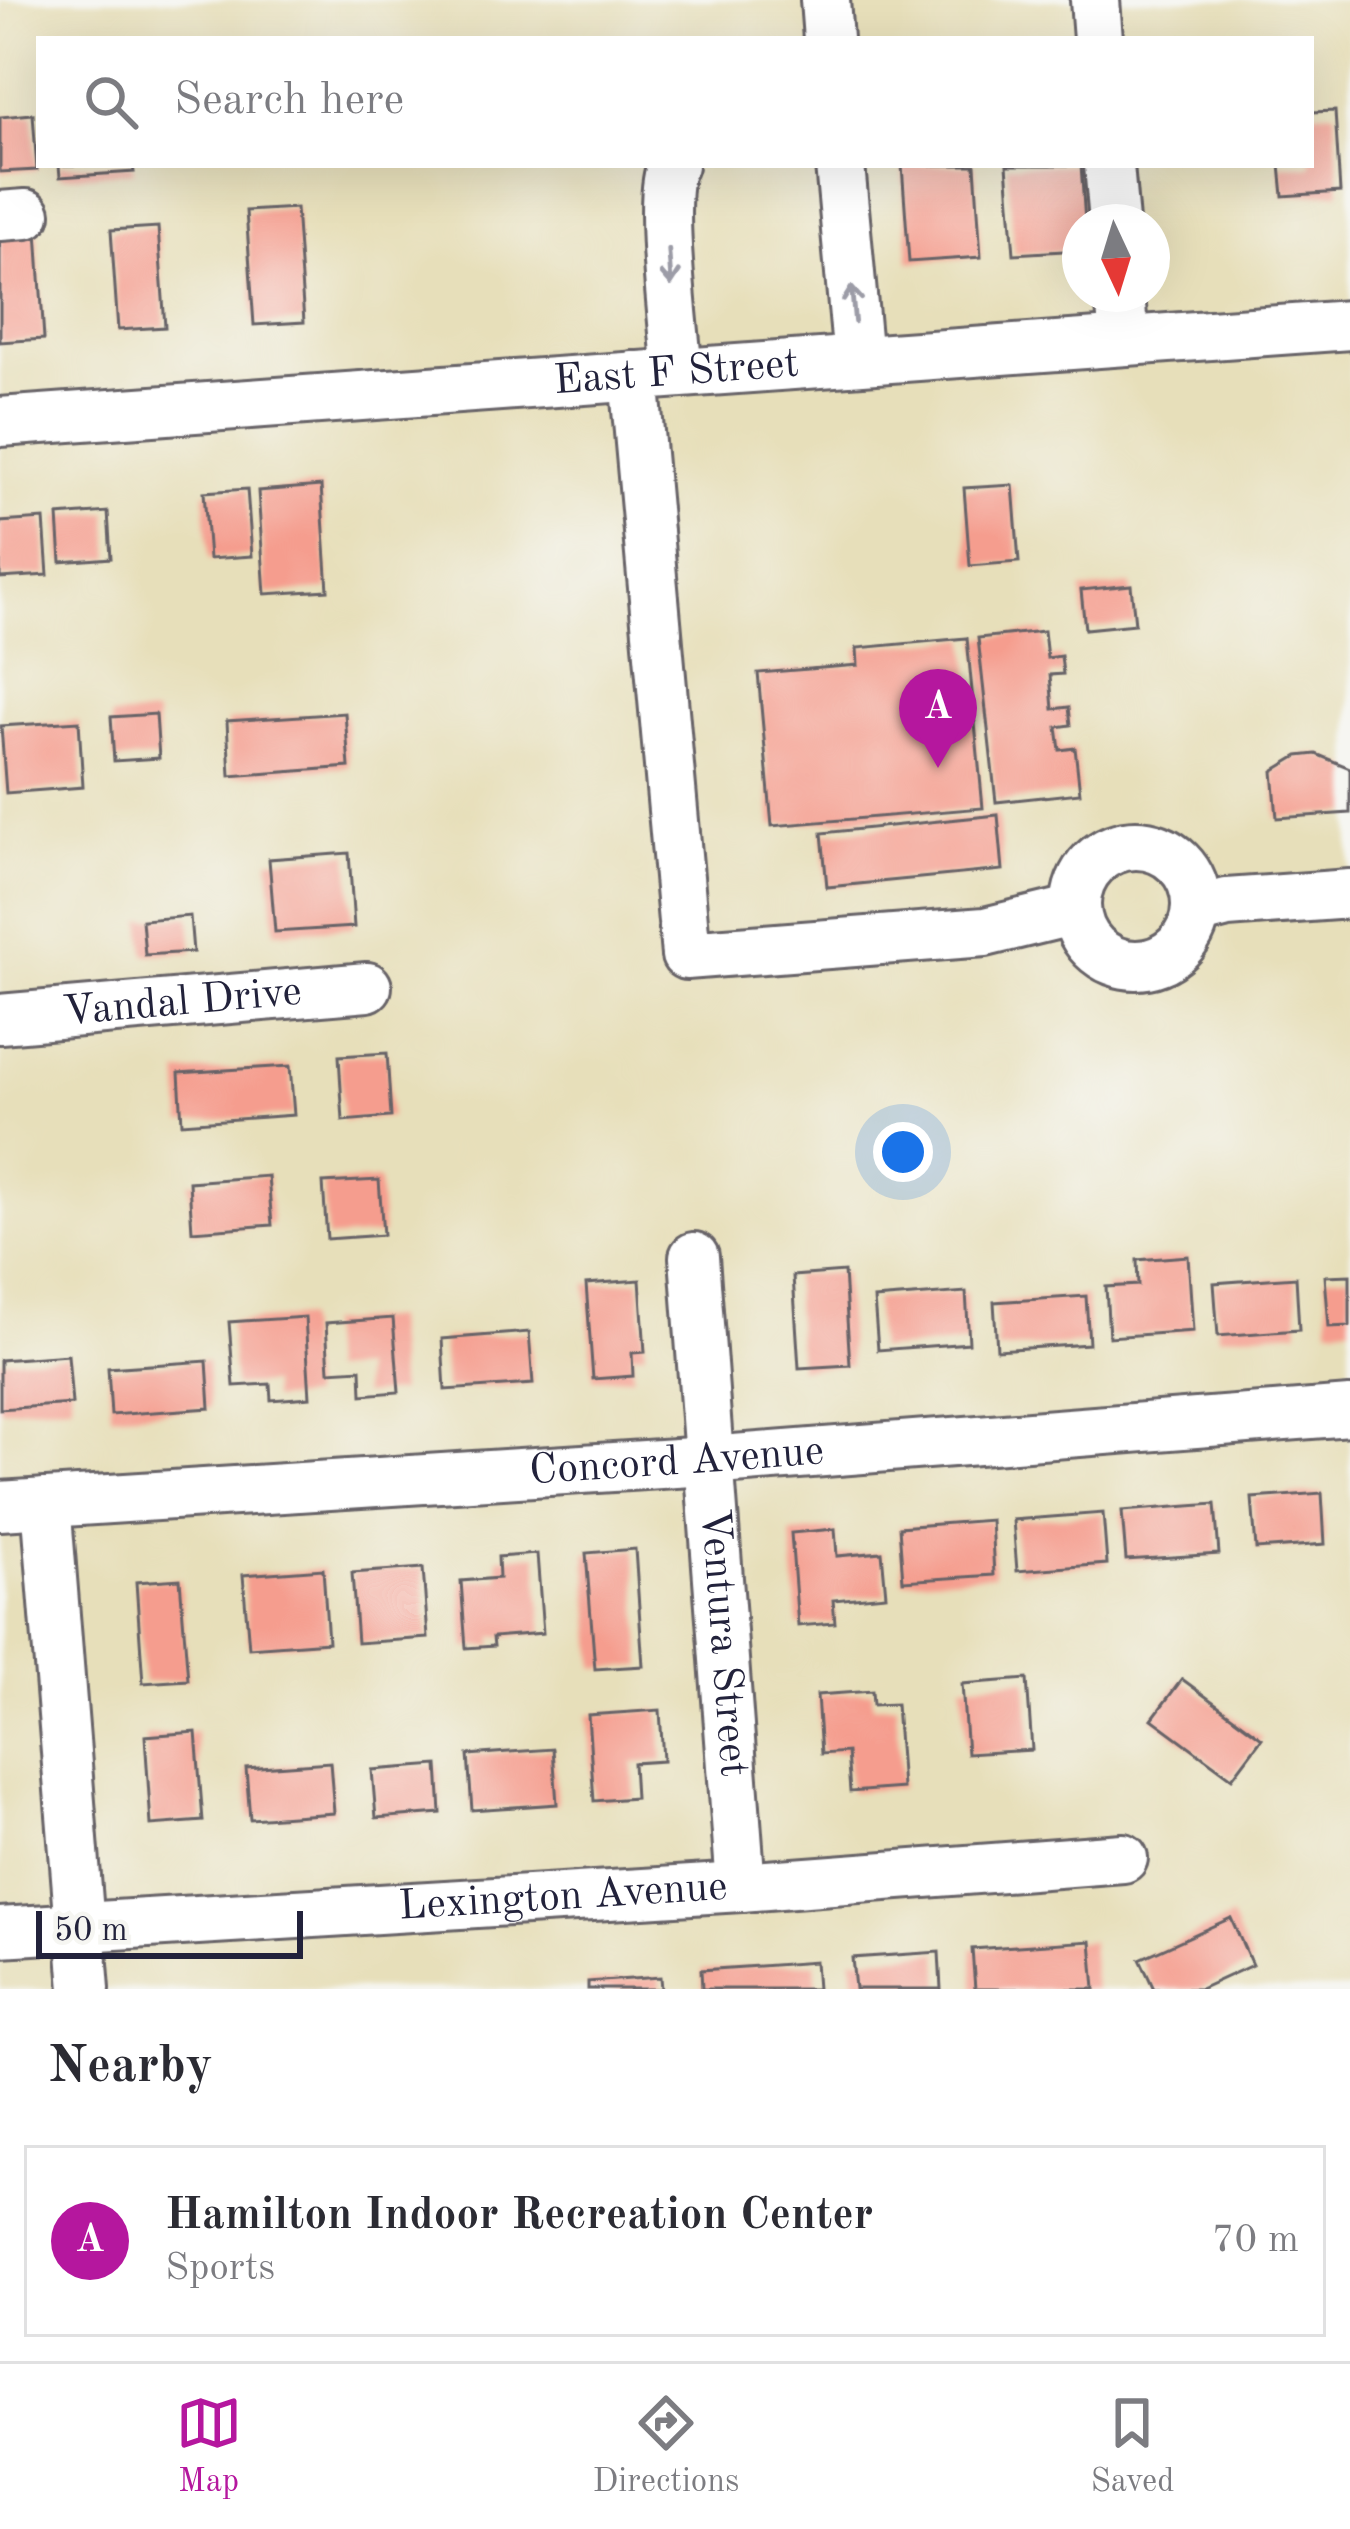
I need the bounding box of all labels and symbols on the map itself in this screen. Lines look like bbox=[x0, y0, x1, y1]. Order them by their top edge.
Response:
north arrow bbox=[1062, 204, 1170, 312]
one-way arrow bbox=[658, 248, 681, 287]
one-way arrow bbox=[841, 285, 864, 324]
street label: East F Street bbox=[552, 344, 800, 403]
pin: A bbox=[899, 669, 977, 768]
street label: Vandal Drive bbox=[61, 972, 303, 1034]
your location bbox=[873, 1122, 933, 1182]
street label: Concord Avenue bbox=[528, 1431, 825, 1493]
street label: Ventura Street bbox=[692, 1507, 754, 1778]
street label: Lexington Avenue bbox=[397, 1867, 729, 1929]
scale bar bbox=[36, 1905, 303, 1958]

